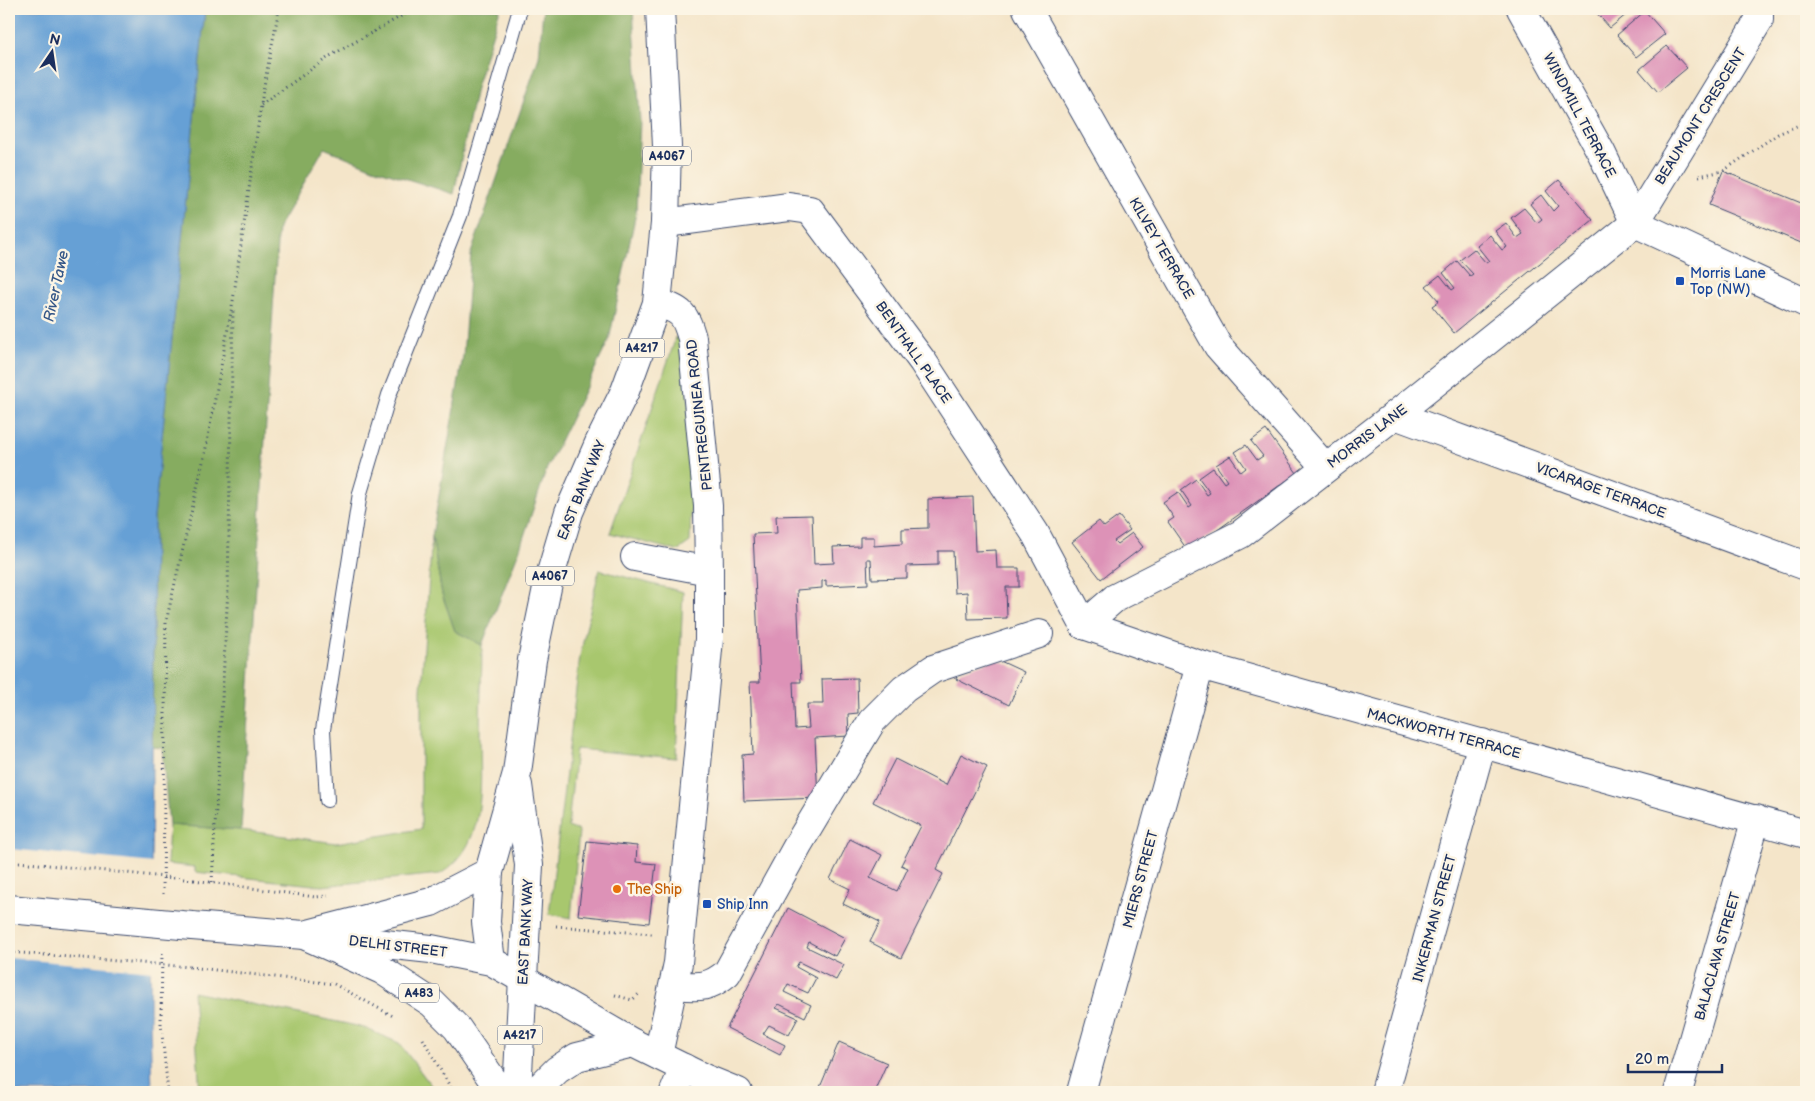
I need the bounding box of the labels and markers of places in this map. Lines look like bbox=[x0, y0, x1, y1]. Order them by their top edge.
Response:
place label: Morris Lane Top (NW) bbox=[1690, 265, 1766, 298]
marker: Morris Lane Top (NW) bbox=[1674, 275, 1686, 287]
place label: The Ship bbox=[627, 881, 682, 898]
marker: The Ship bbox=[611, 883, 623, 895]
place label: Ship Inn bbox=[717, 896, 769, 913]
marker: Ship Inn bbox=[701, 898, 713, 910]

